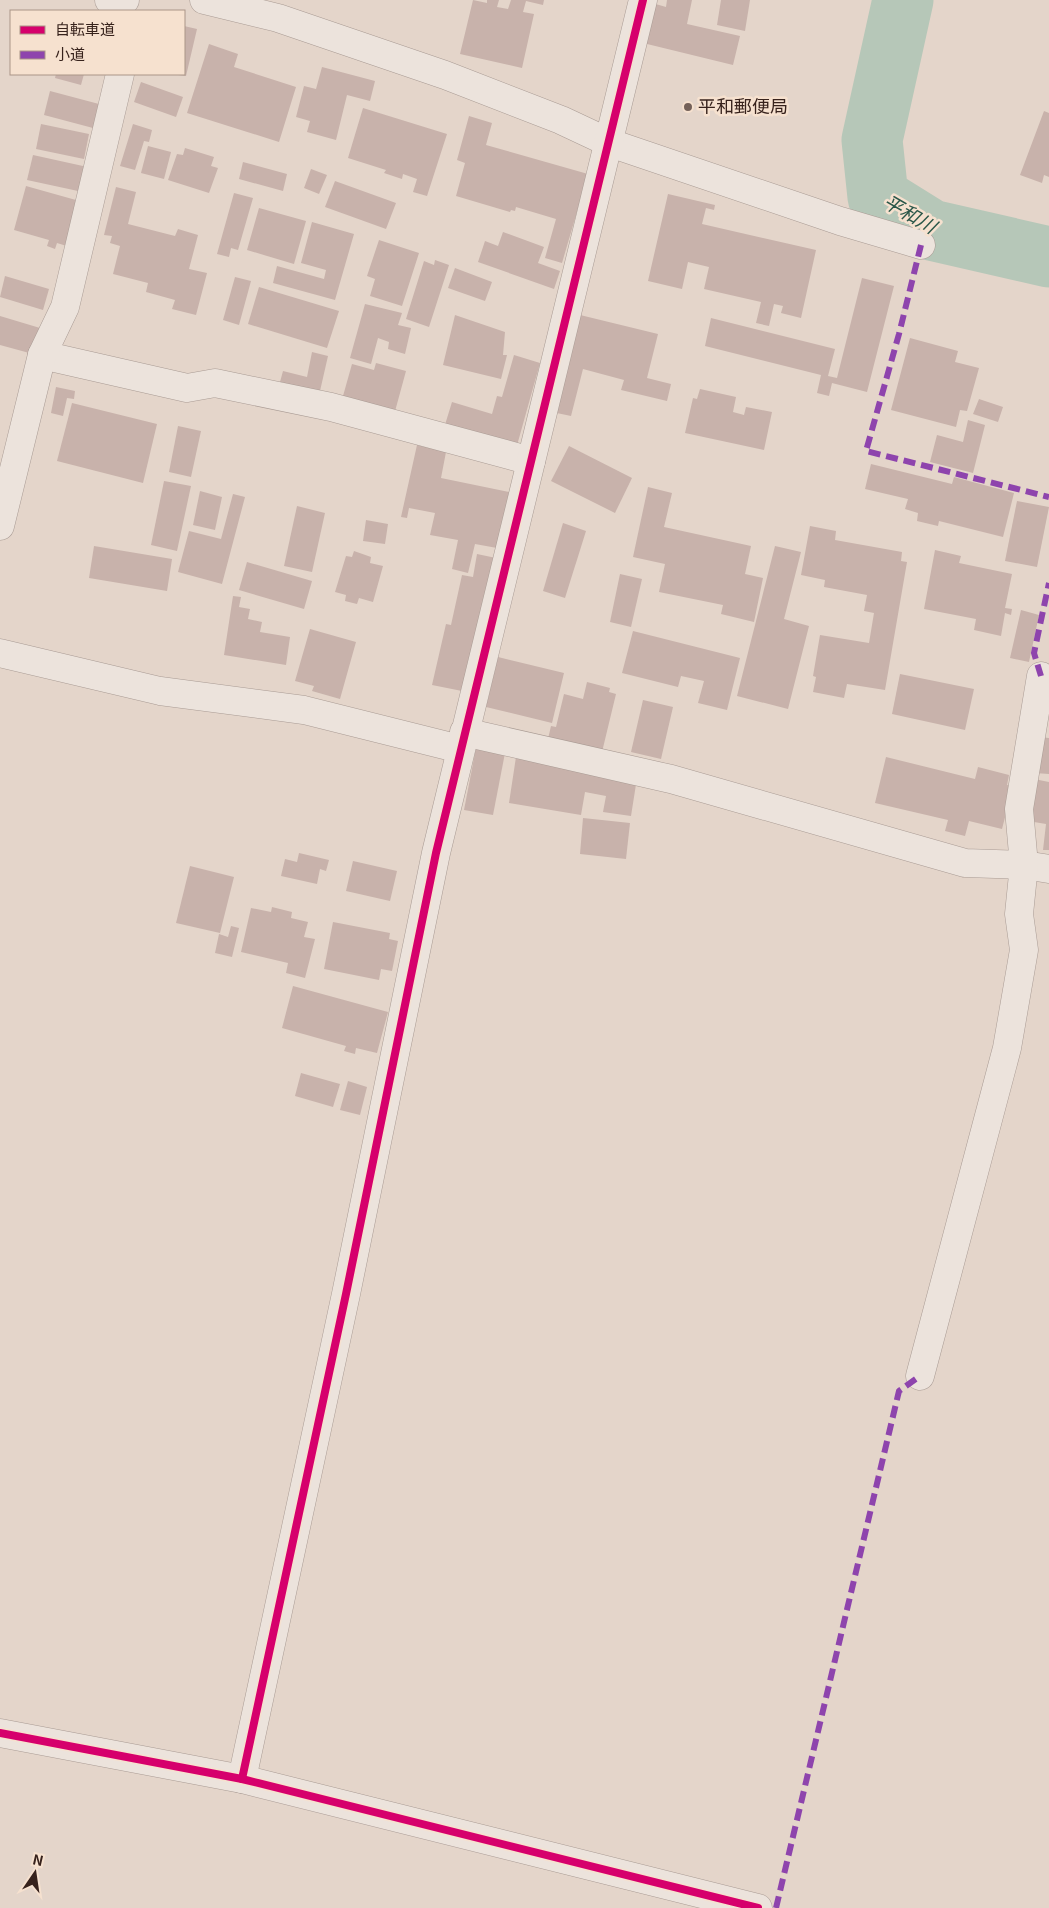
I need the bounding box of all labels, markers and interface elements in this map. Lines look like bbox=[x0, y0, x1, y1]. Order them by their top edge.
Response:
legend bbox=[10, 10, 185, 75]
text: 自転車道 bbox=[55, 18, 115, 39]
text: 小道 bbox=[55, 43, 85, 64]
place label: 平和郵便局 bbox=[698, 92, 788, 118]
marker: 平和郵便局 bbox=[682, 101, 694, 113]
water label: 平和川 bbox=[879, 187, 944, 240]
north arrow bbox=[10, 1848, 60, 1898]
text: N bbox=[31, 1848, 46, 1870]

